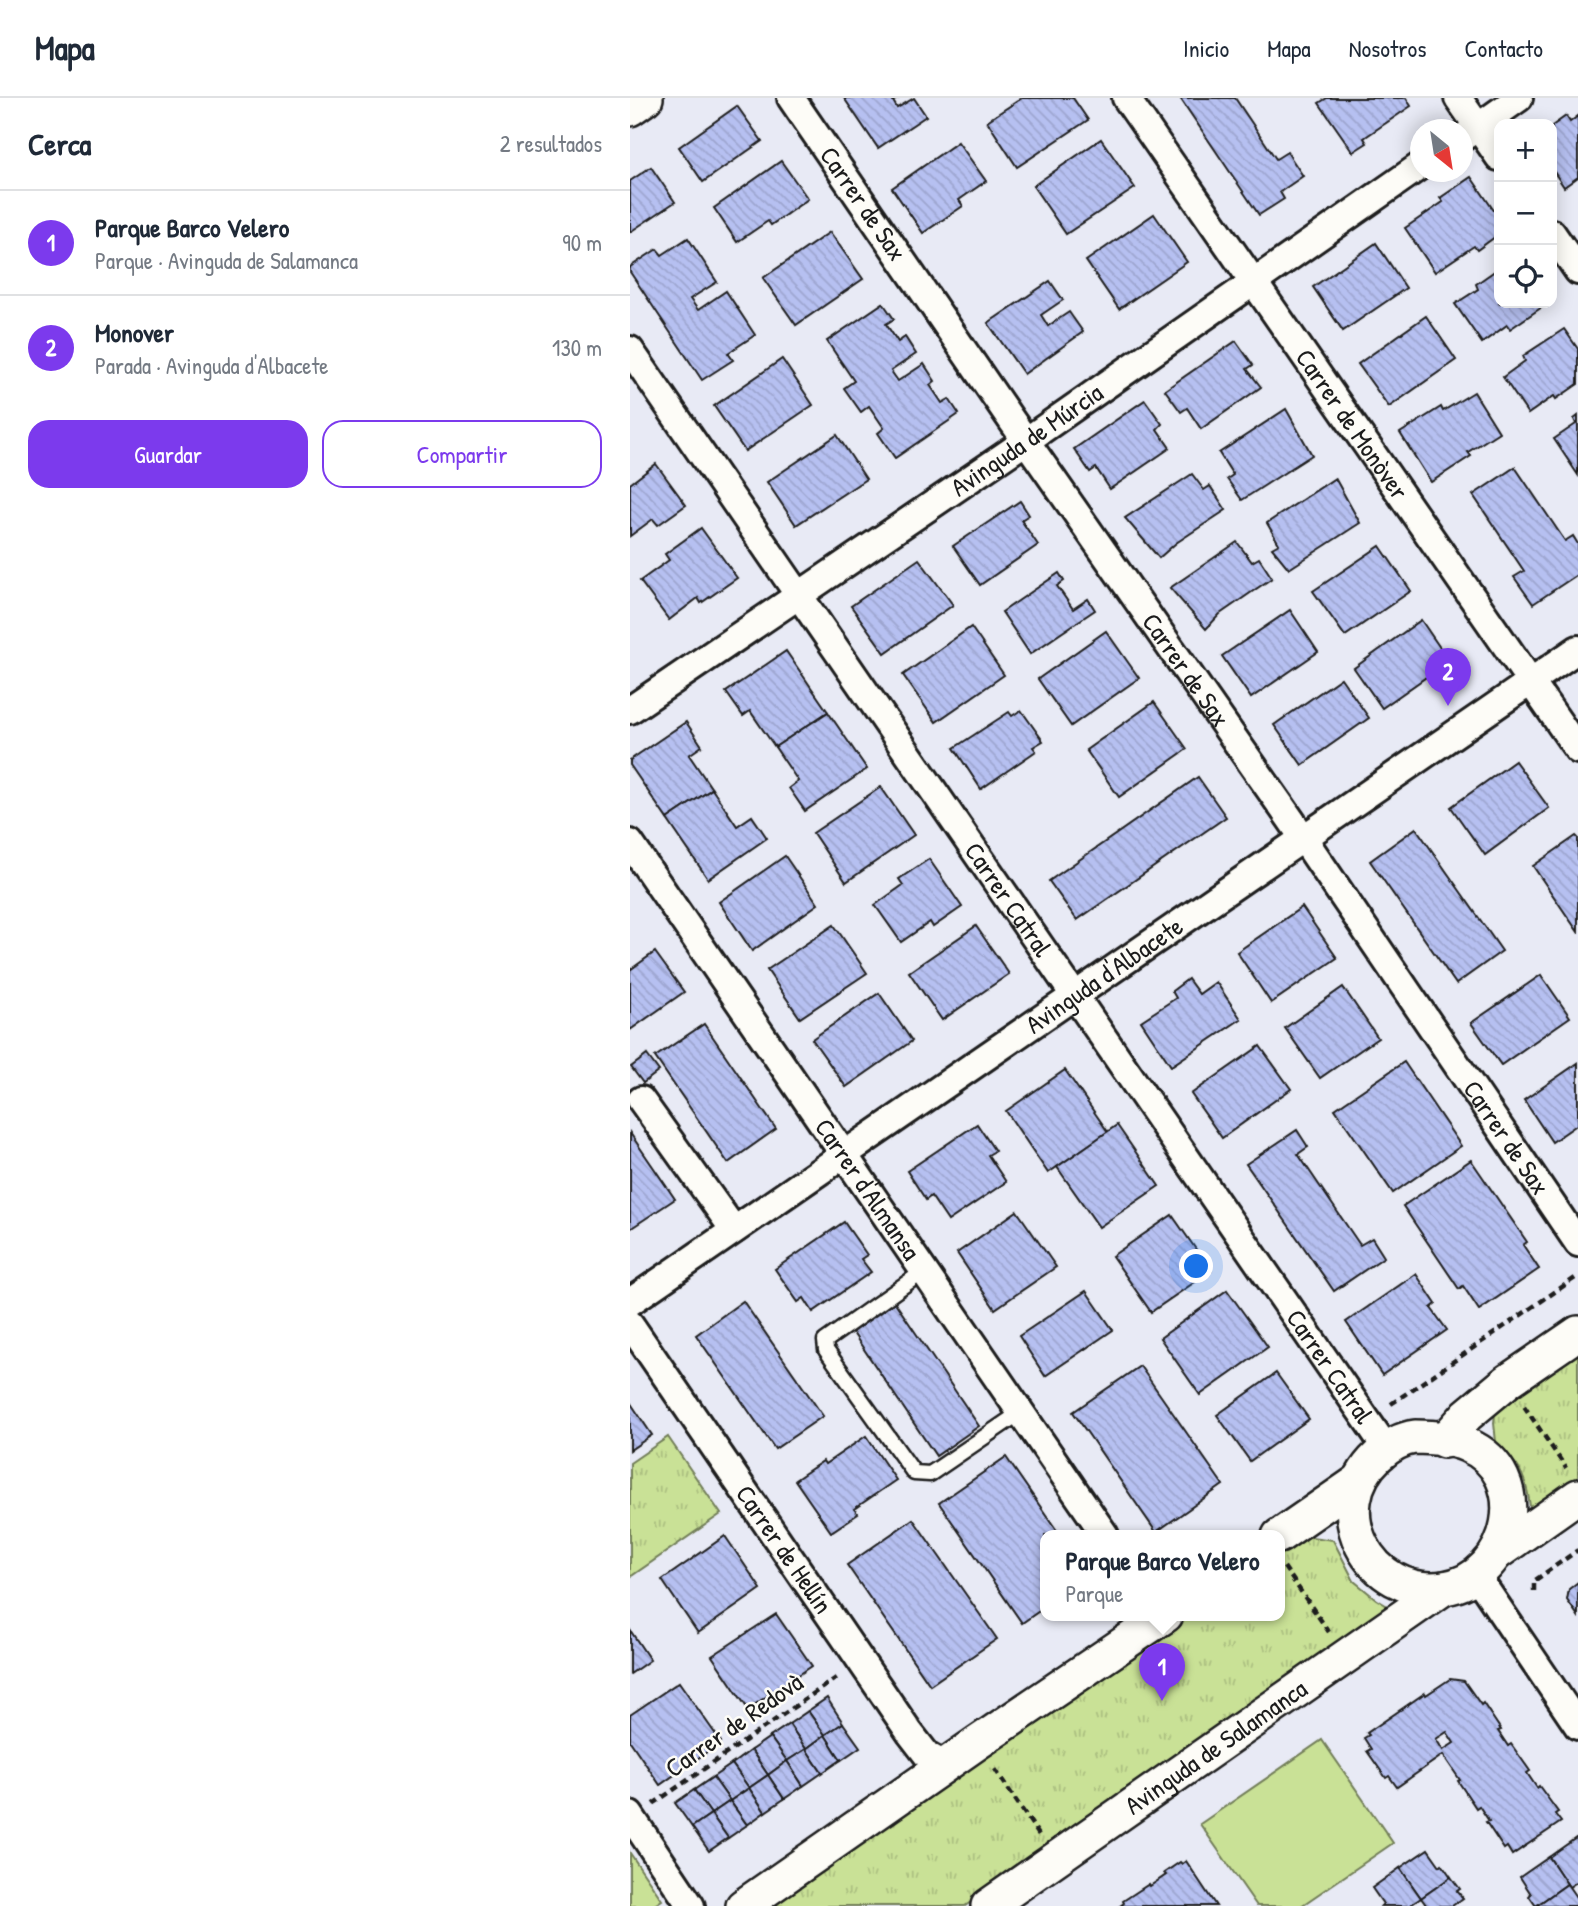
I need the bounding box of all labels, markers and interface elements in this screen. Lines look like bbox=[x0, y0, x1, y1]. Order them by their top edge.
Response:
text: Mapa bbox=[35, 26, 95, 70]
text: Inicio bbox=[1183, 32, 1229, 64]
text: Mapa bbox=[1267, 32, 1311, 64]
text: Nosotros bbox=[1349, 32, 1426, 64]
text: Contacto bbox=[1464, 32, 1543, 64]
north arrow bbox=[1410, 119, 1473, 182]
map controls bbox=[1494, 119, 1557, 308]
button: + bbox=[1494, 119, 1557, 182]
text: Cerca bbox=[28, 124, 91, 164]
text: 2 resultados bbox=[500, 128, 602, 159]
street label: Carrer de Sax bbox=[812, 139, 915, 267]
button: − bbox=[1494, 182, 1557, 245]
text: Parque Barco Velero bbox=[95, 210, 289, 245]
text: 1 bbox=[47, 227, 55, 258]
text: 90 m bbox=[562, 227, 602, 258]
text: Parque · Avinguda de Salamanca bbox=[95, 245, 358, 276]
button: locate bbox=[1494, 245, 1557, 308]
text: Monover bbox=[95, 315, 174, 350]
text: 2 bbox=[46, 332, 56, 363]
text: 130 m bbox=[552, 332, 602, 363]
street label: Carrer de Monòver bbox=[1288, 342, 1417, 506]
text: Parada · Avinguda d'Albacete bbox=[95, 350, 329, 381]
street label: Avinguda de Múrcia bbox=[944, 375, 1110, 504]
button: Guardar bbox=[28, 420, 308, 488]
button: Compartir bbox=[322, 420, 602, 488]
street label: Carrer de Sax bbox=[1134, 606, 1238, 733]
pin: 2 bbox=[1425, 648, 1471, 706]
street label: Carrer Catral bbox=[957, 835, 1060, 963]
street label: Avinguda d'Albacete bbox=[1018, 908, 1190, 1041]
street label: Carrer de Sax bbox=[1456, 1073, 1558, 1201]
street label: Carrer d'Almansa bbox=[807, 1111, 929, 1267]
your location bbox=[1179, 1249, 1213, 1283]
street label: Carrer Catral bbox=[1279, 1302, 1382, 1430]
street label: Carrer de Hellín bbox=[728, 1478, 841, 1620]
popup bbox=[1040, 1530, 1285, 1621]
text: Parque Barco Velero bbox=[1065, 1543, 1260, 1578]
text: Parque bbox=[1065, 1578, 1123, 1609]
pin: 1 bbox=[1139, 1643, 1185, 1701]
street label: Carrer de Redovà bbox=[658, 1664, 810, 1785]
street label: Avinguda de Salamanca bbox=[1118, 1671, 1314, 1822]

